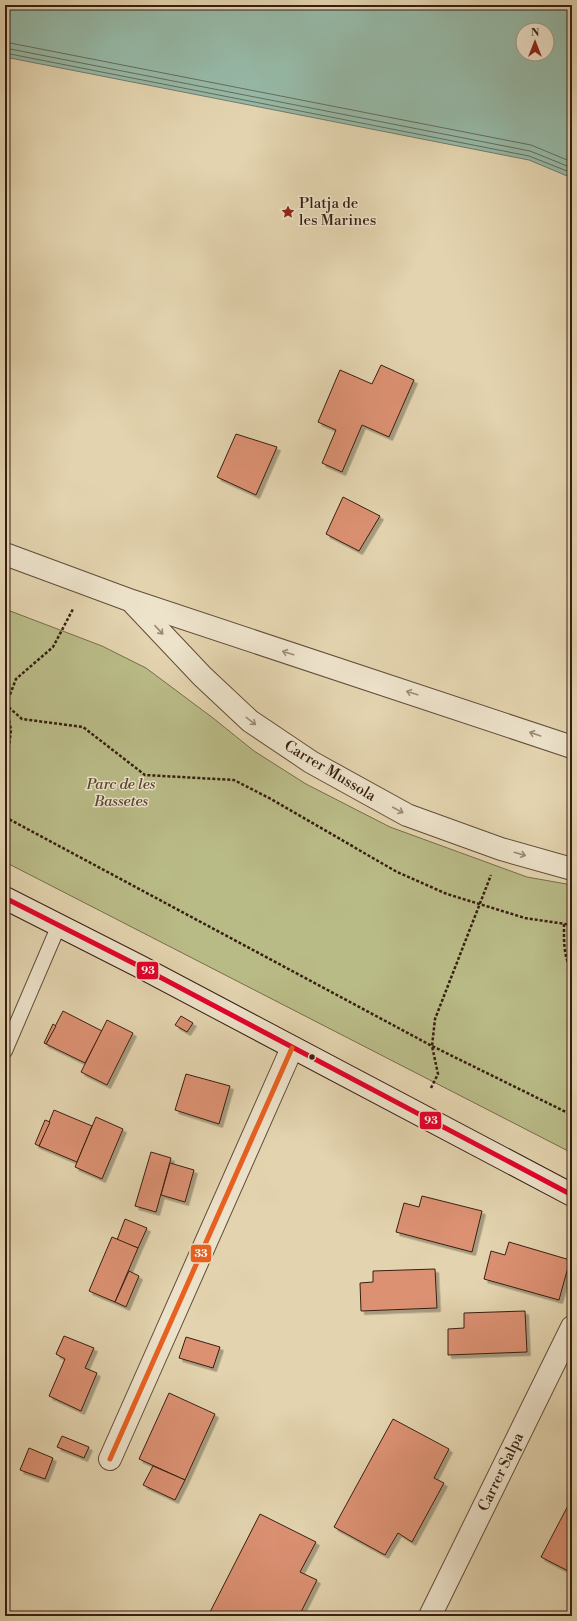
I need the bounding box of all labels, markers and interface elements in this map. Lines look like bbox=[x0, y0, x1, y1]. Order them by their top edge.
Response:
north arrow bbox=[515, 22, 555, 62]
text: N bbox=[531, 26, 540, 40]
place label: Platja de les Marines bbox=[299, 194, 376, 230]
place icon: Platja de les Marines bbox=[280, 204, 296, 220]
one-way arrow bbox=[154, 625, 163, 635]
one-way arrow bbox=[282, 649, 295, 656]
one-way arrow bbox=[405, 689, 418, 696]
one-way arrow bbox=[245, 717, 256, 725]
one-way arrow bbox=[529, 730, 542, 737]
street label: Carrer Mussola bbox=[281, 736, 380, 806]
park label: Parc de les Bassetes bbox=[86, 775, 156, 811]
one-way arrow bbox=[392, 807, 404, 814]
one-way arrow bbox=[513, 851, 526, 858]
line badge: 93 bbox=[136, 961, 159, 980]
text: 93 bbox=[141, 964, 155, 978]
unlabelled marker bbox=[307, 1052, 317, 1062]
line badge: 93 bbox=[419, 1111, 442, 1130]
text: 93 bbox=[424, 1114, 438, 1128]
line badge: 33 bbox=[190, 1244, 212, 1263]
text: 33 bbox=[194, 1247, 208, 1261]
street label: Carrer Salpa bbox=[474, 1429, 528, 1514]

